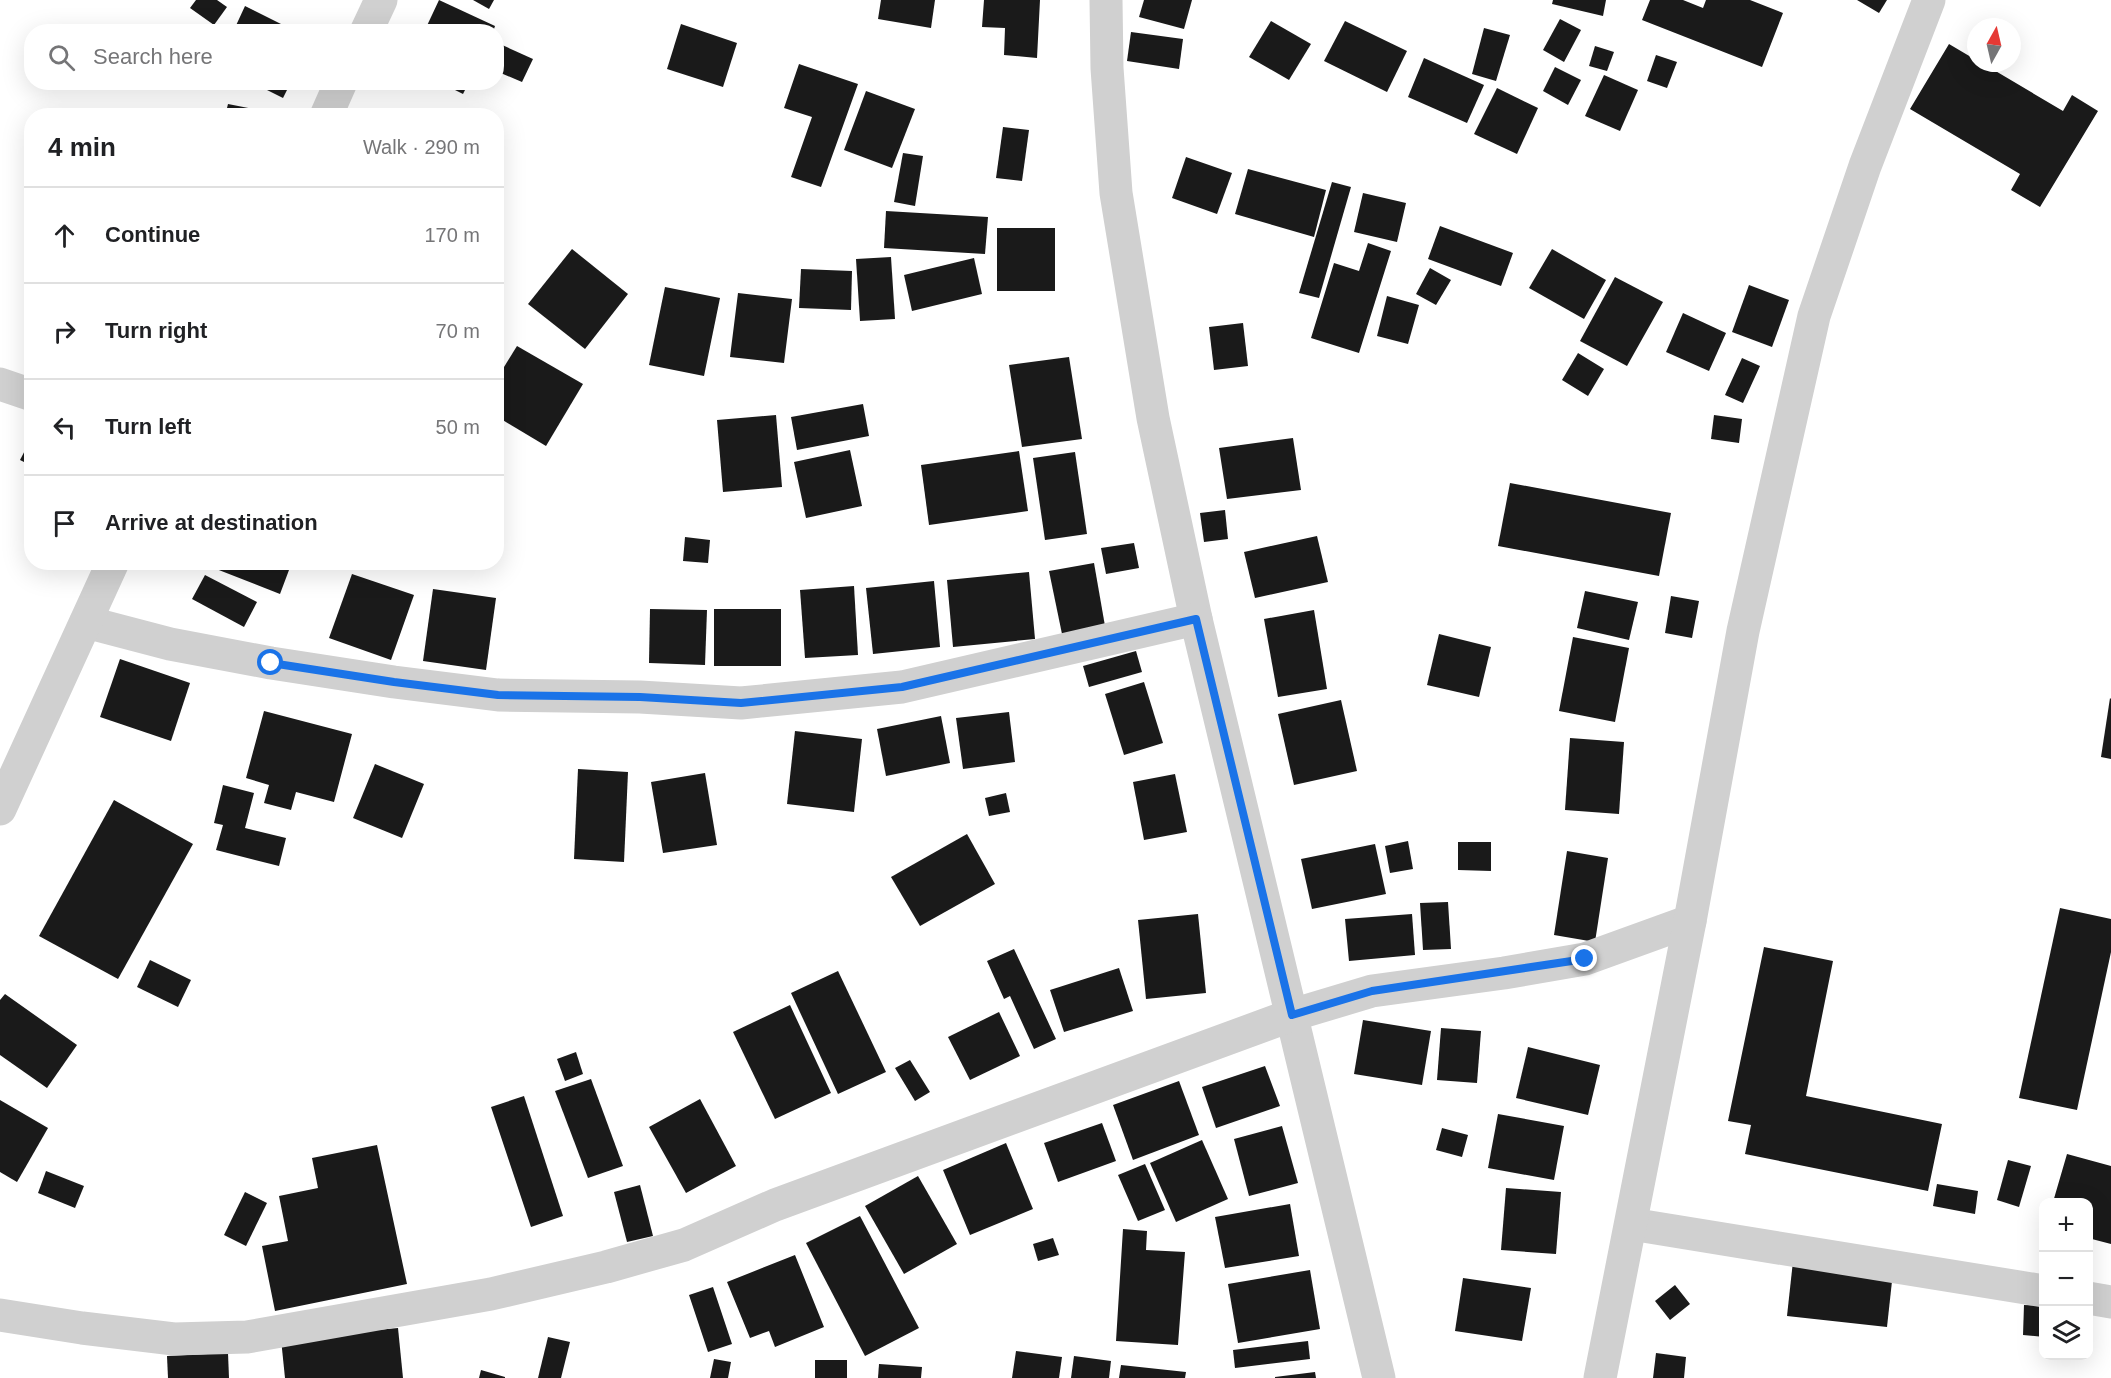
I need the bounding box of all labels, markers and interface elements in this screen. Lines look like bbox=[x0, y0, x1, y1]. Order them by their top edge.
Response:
north arrow bbox=[1967, 18, 2021, 72]
search box bbox=[24, 24, 504, 90]
icon: search bbox=[45, 41, 78, 74]
text: Search here bbox=[93, 44, 213, 69]
text: 4 min bbox=[48, 132, 116, 162]
text: Walk · 290 m bbox=[363, 136, 480, 158]
icon: ahead bbox=[48, 219, 81, 252]
text: Continue bbox=[105, 222, 200, 247]
text: 170 m bbox=[424, 224, 480, 246]
icon: right bbox=[48, 315, 81, 348]
text: Turn right bbox=[105, 318, 207, 343]
text: 70 m bbox=[436, 320, 480, 342]
icon: left bbox=[48, 411, 81, 444]
text: Turn left bbox=[105, 414, 191, 439]
text: 50 m bbox=[436, 416, 480, 438]
icon: arrive bbox=[48, 507, 81, 540]
text: Arrive at destination bbox=[105, 510, 318, 535]
route start bbox=[257, 649, 283, 675]
route end bbox=[1571, 945, 1597, 971]
map controls bbox=[2039, 1198, 2093, 1360]
button: + bbox=[2039, 1198, 2093, 1252]
button: − bbox=[2039, 1252, 2093, 1306]
button: layers bbox=[2039, 1306, 2093, 1360]

